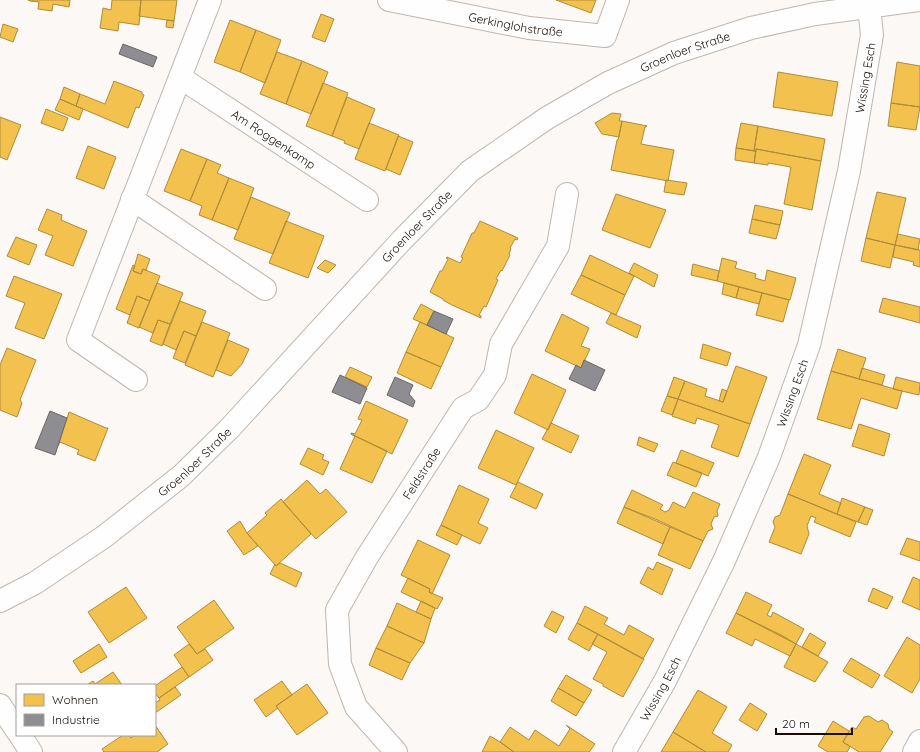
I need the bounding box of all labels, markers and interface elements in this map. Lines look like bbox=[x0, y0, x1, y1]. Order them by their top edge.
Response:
street label: Gerkinglohstraße bbox=[467, 9, 564, 39]
street label: Groenloer Straße bbox=[638, 28, 732, 75]
street label: Wissing Esch bbox=[851, 41, 878, 114]
street label: Am Roggenkamp bbox=[229, 106, 319, 172]
street label: Groenloer Straße bbox=[378, 186, 455, 265]
street label: Wissing Esch bbox=[773, 357, 811, 429]
street label: Groenloer Straße bbox=[154, 424, 234, 499]
street label: Feldstraße bbox=[399, 444, 443, 502]
street label: Wissing Esch bbox=[636, 654, 683, 723]
legend bbox=[16, 684, 156, 736]
text: Wohnen bbox=[52, 692, 98, 707]
scale bar bbox=[776, 710, 852, 736]
text: Industrie bbox=[52, 712, 100, 727]
text: 20 m bbox=[782, 716, 810, 731]

